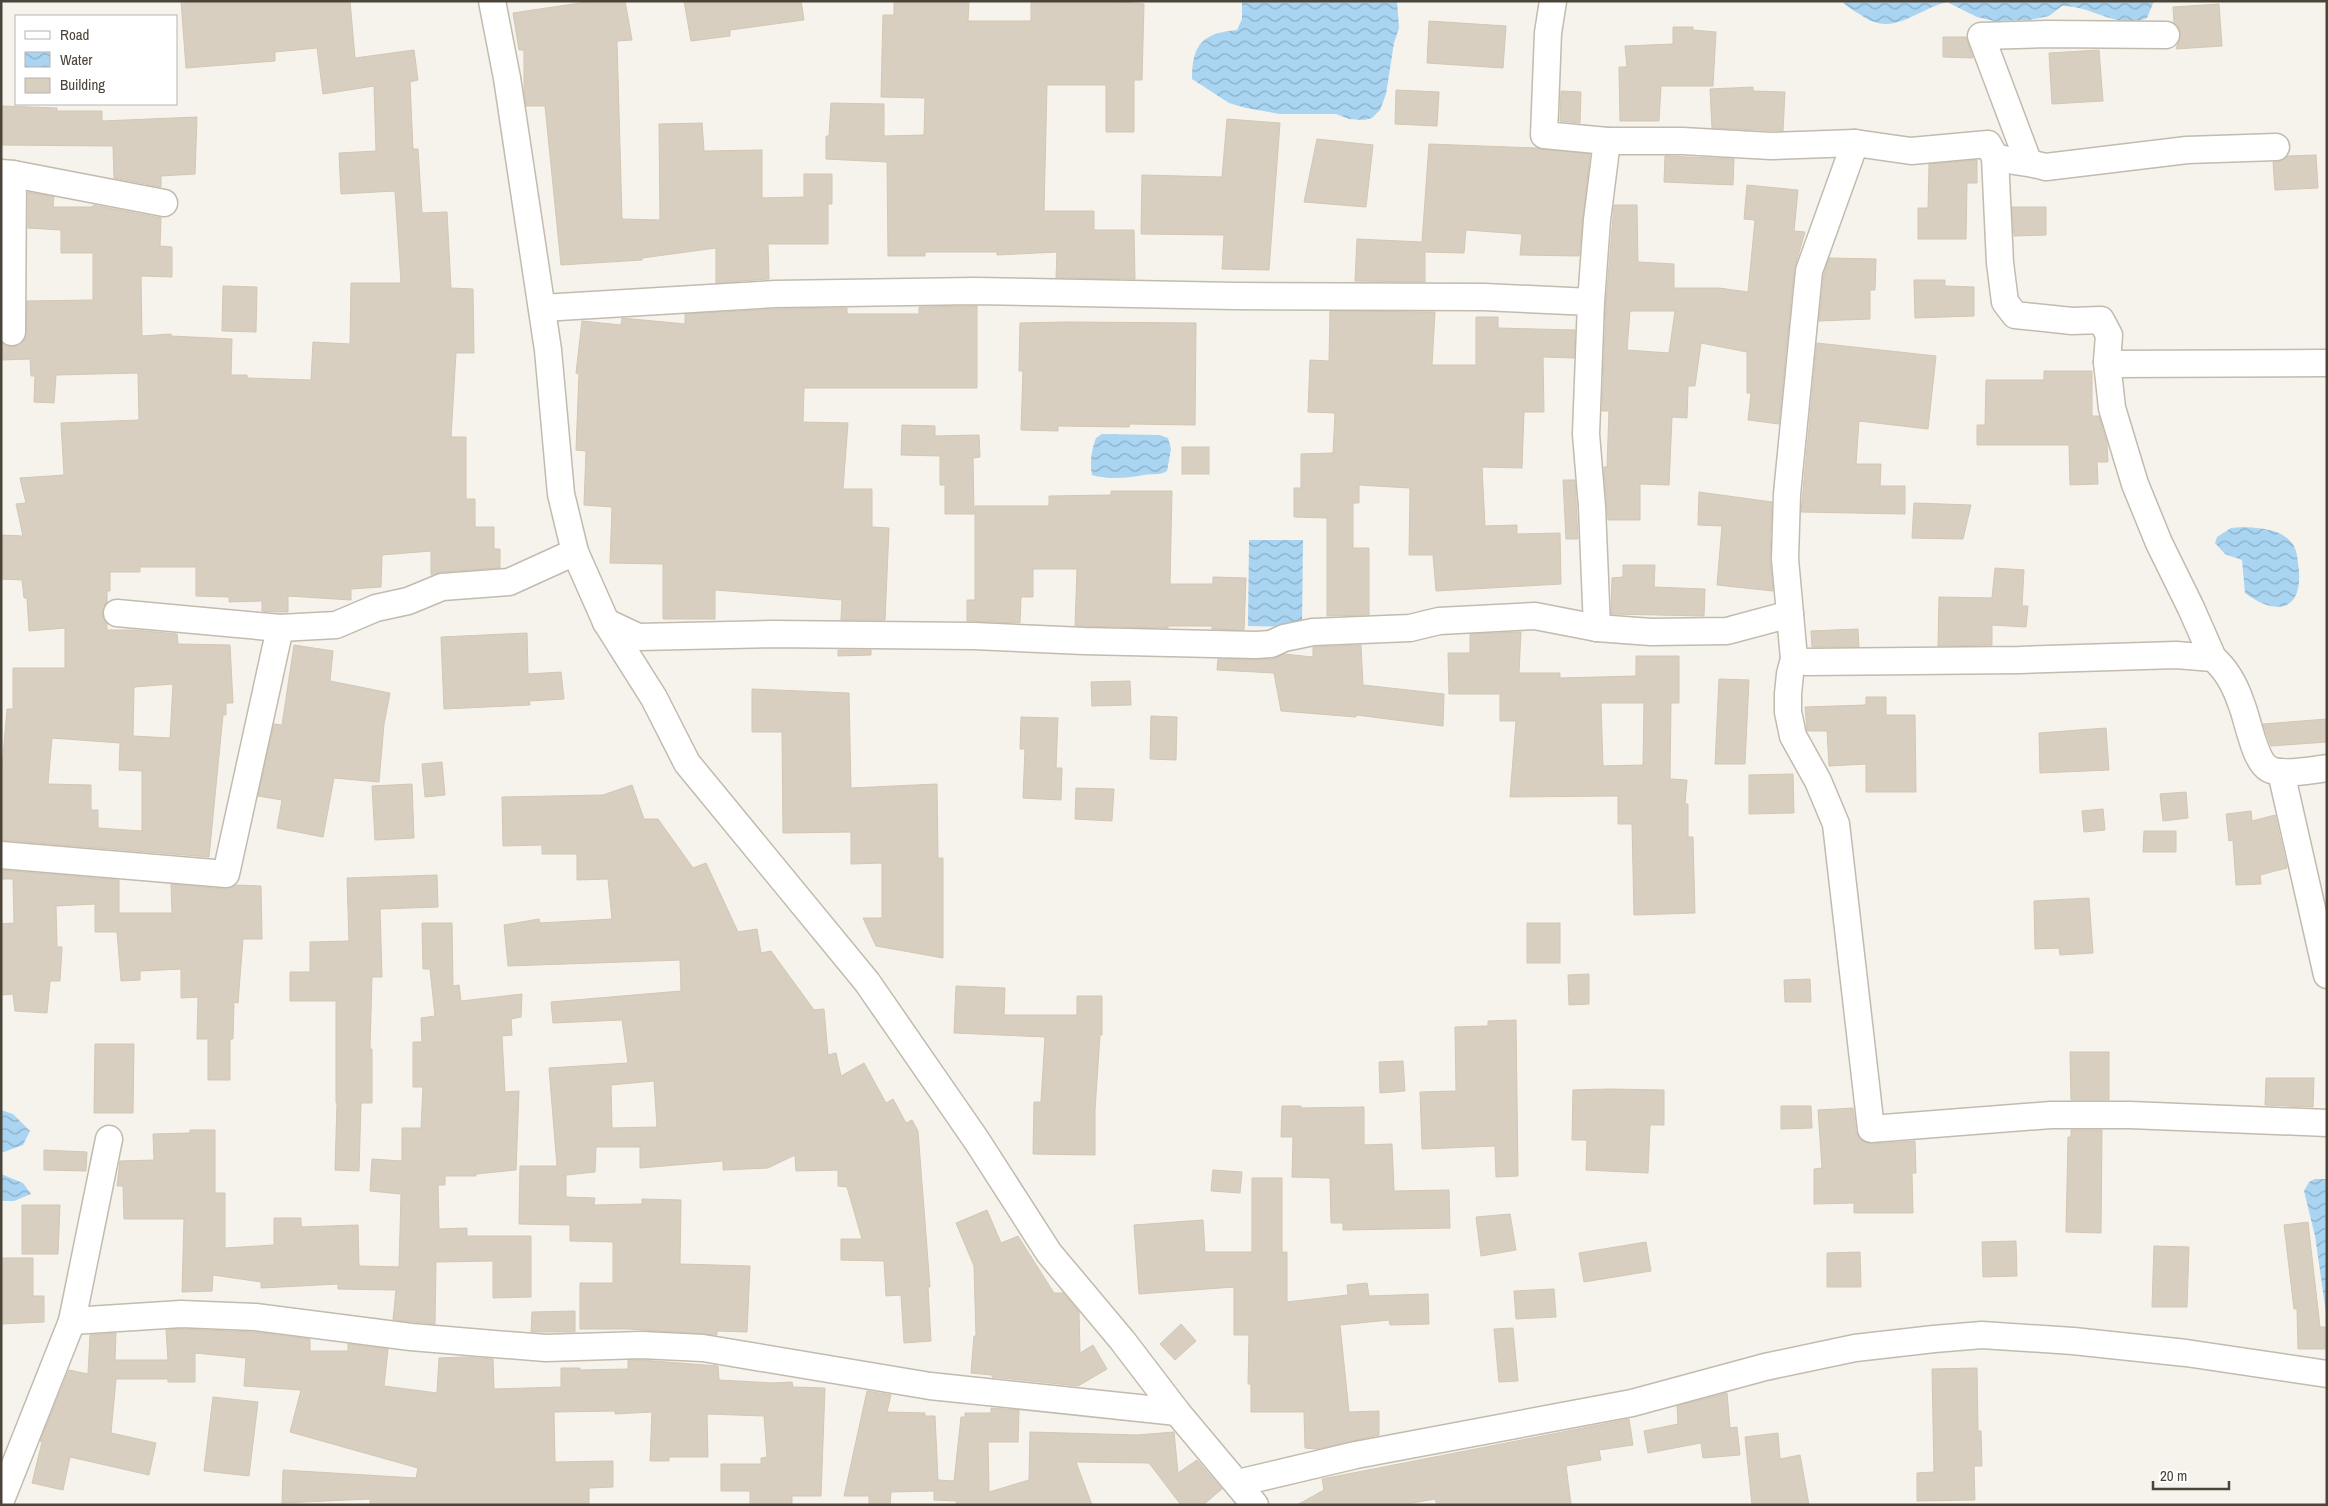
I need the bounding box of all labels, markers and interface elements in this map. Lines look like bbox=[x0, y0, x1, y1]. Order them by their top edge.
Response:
legend bbox=[15, 15, 178, 105]
text: Road bbox=[60, 24, 89, 45]
text: Water bbox=[60, 49, 92, 70]
text: Building bbox=[60, 74, 105, 95]
scale bar bbox=[2153, 1458, 2229, 1490]
text: 20 m bbox=[2160, 1465, 2187, 1486]

